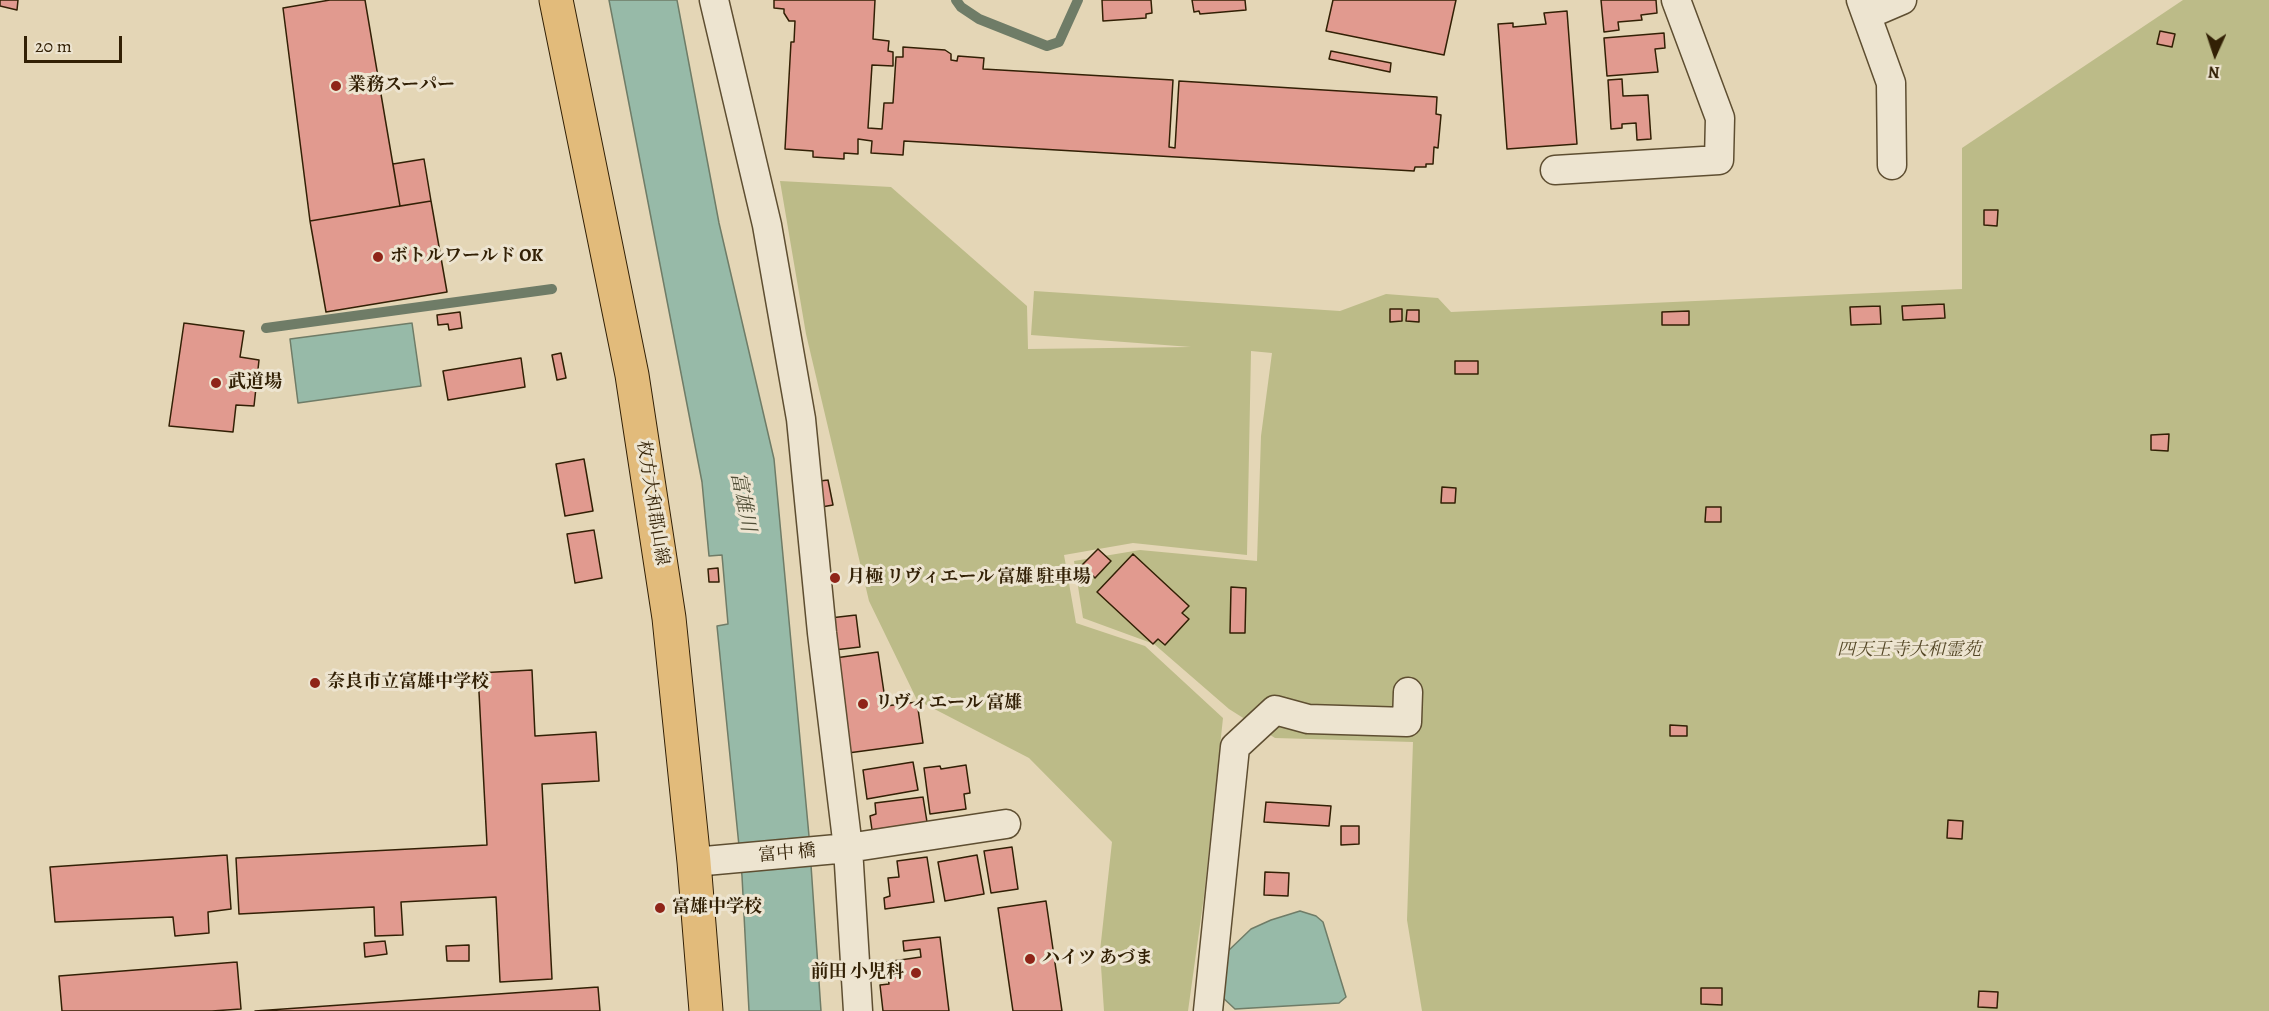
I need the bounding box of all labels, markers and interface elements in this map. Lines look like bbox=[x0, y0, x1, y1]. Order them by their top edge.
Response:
scale bar bbox=[27, 24, 124, 62]
north arrow bbox=[2185, 24, 2245, 84]
text: 20 m bbox=[35, 34, 72, 58]
text: N bbox=[2208, 61, 2220, 83]
place label: 業務スーパー bbox=[348, 75, 455, 97]
marker: 業務スーパー bbox=[329, 79, 343, 93]
place label: ボトルワールド OK bbox=[390, 246, 543, 268]
marker: ボトルワールド OK bbox=[371, 250, 385, 264]
place label: 武道場 bbox=[228, 372, 282, 394]
marker: 武道場 bbox=[209, 376, 223, 390]
street label: 枚方大和郡山線 bbox=[631, 439, 673, 567]
water label: 富雄川 bbox=[724, 470, 760, 534]
place label: 月極 リヴィエール 富雄 駐車場 bbox=[847, 567, 1090, 589]
marker: 月極 リヴィエール 富雄 駐車場 bbox=[828, 571, 842, 585]
park label: 四天王寺大和霊苑 bbox=[1837, 640, 1981, 662]
place label: 奈良市立富雄中学校 bbox=[327, 672, 489, 694]
marker: 奈良市立富雄中学校 bbox=[308, 676, 322, 690]
place label: リヴィエール 富雄 bbox=[875, 693, 1022, 715]
marker: リヴィエール 富雄 bbox=[856, 697, 870, 711]
street label: 富中 橋 bbox=[757, 841, 817, 867]
place label: 富雄中学校 bbox=[672, 897, 762, 919]
marker: 富雄中学校 bbox=[653, 901, 667, 915]
place label: ハイツ あづま bbox=[1042, 948, 1153, 970]
marker: ハイツ あづま bbox=[1023, 952, 1037, 966]
place label: 前田 小児科 bbox=[811, 962, 904, 984]
marker: 前田 小児科 bbox=[909, 966, 923, 980]

